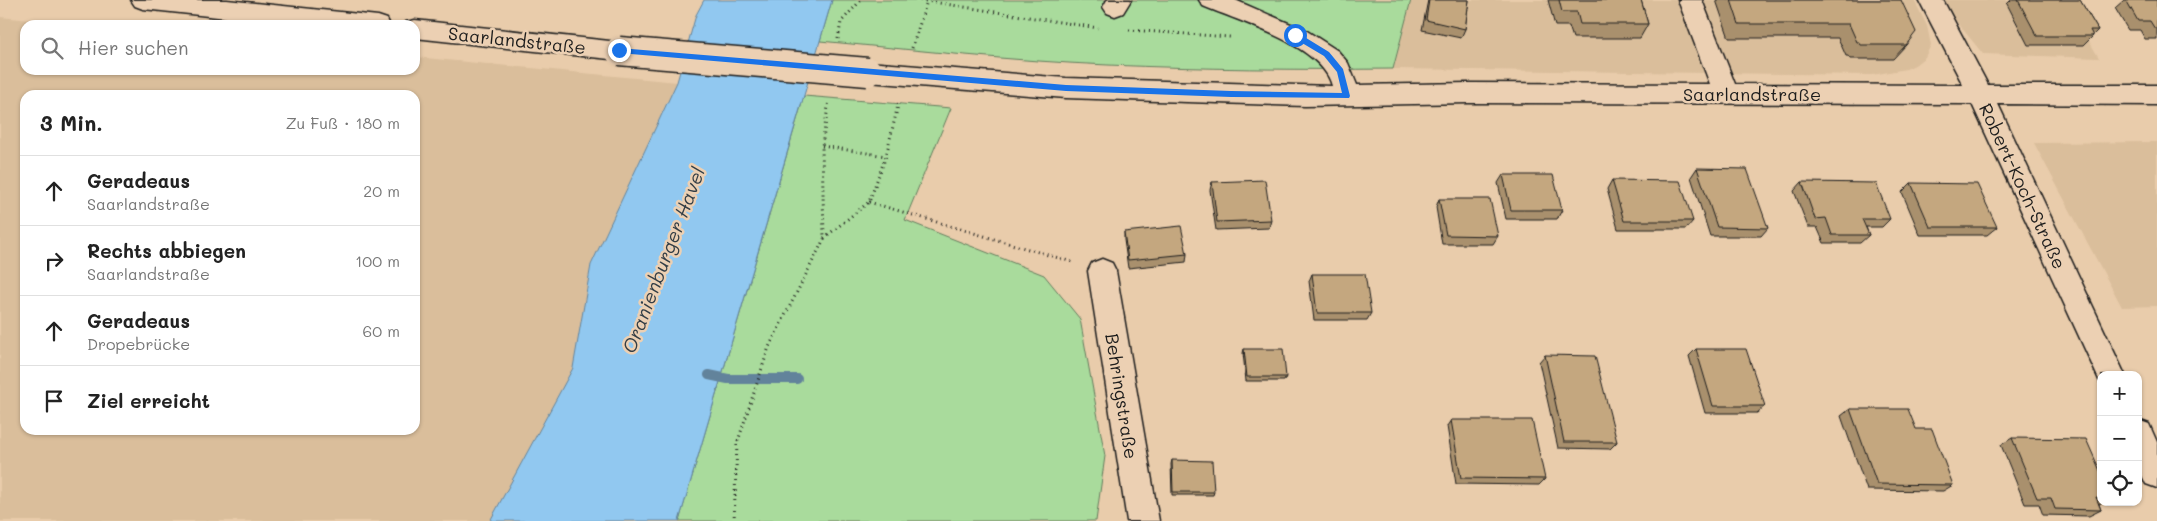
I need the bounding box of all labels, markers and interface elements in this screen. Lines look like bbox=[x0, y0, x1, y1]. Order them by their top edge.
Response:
search box bbox=[20, 20, 420, 75]
street label: Saarlandstraße bbox=[447, 21, 587, 59]
route start bbox=[1284, 24, 1307, 47]
icon: search bbox=[38, 34, 66, 62]
text: Hier suchen bbox=[78, 35, 189, 60]
route end bbox=[608, 39, 631, 62]
street label: Saarlandstraße bbox=[1683, 82, 1821, 106]
street label: Robert-Koch-Straße bbox=[1974, 99, 2072, 273]
text: 3 Min. bbox=[40, 109, 103, 136]
text: Zu Fuß · 180 m bbox=[286, 112, 400, 133]
water label: Oranienburger Havel bbox=[616, 163, 710, 357]
text: Geradeaus bbox=[87, 168, 190, 193]
icon: ahead bbox=[40, 177, 68, 205]
text: 20 m bbox=[363, 180, 400, 201]
text: Saarlandstraße bbox=[87, 193, 210, 214]
text: Rechts abbiegen bbox=[87, 238, 246, 263]
icon: right bbox=[40, 247, 68, 275]
text: 100 m bbox=[355, 250, 400, 271]
text: Saarlandstraße bbox=[87, 263, 210, 284]
text: Geradeaus bbox=[87, 308, 190, 333]
icon: ahead bbox=[40, 317, 68, 345]
text: 60 m bbox=[363, 320, 400, 341]
street label: Behringstraße bbox=[1100, 331, 1144, 461]
text: Dropebrücke bbox=[87, 333, 190, 354]
map controls bbox=[2097, 371, 2142, 506]
button: + bbox=[2097, 371, 2142, 416]
icon: arrive bbox=[40, 387, 68, 415]
text: Ziel erreicht bbox=[87, 388, 210, 413]
button: − bbox=[2097, 416, 2142, 461]
button: locate bbox=[2097, 461, 2142, 506]

